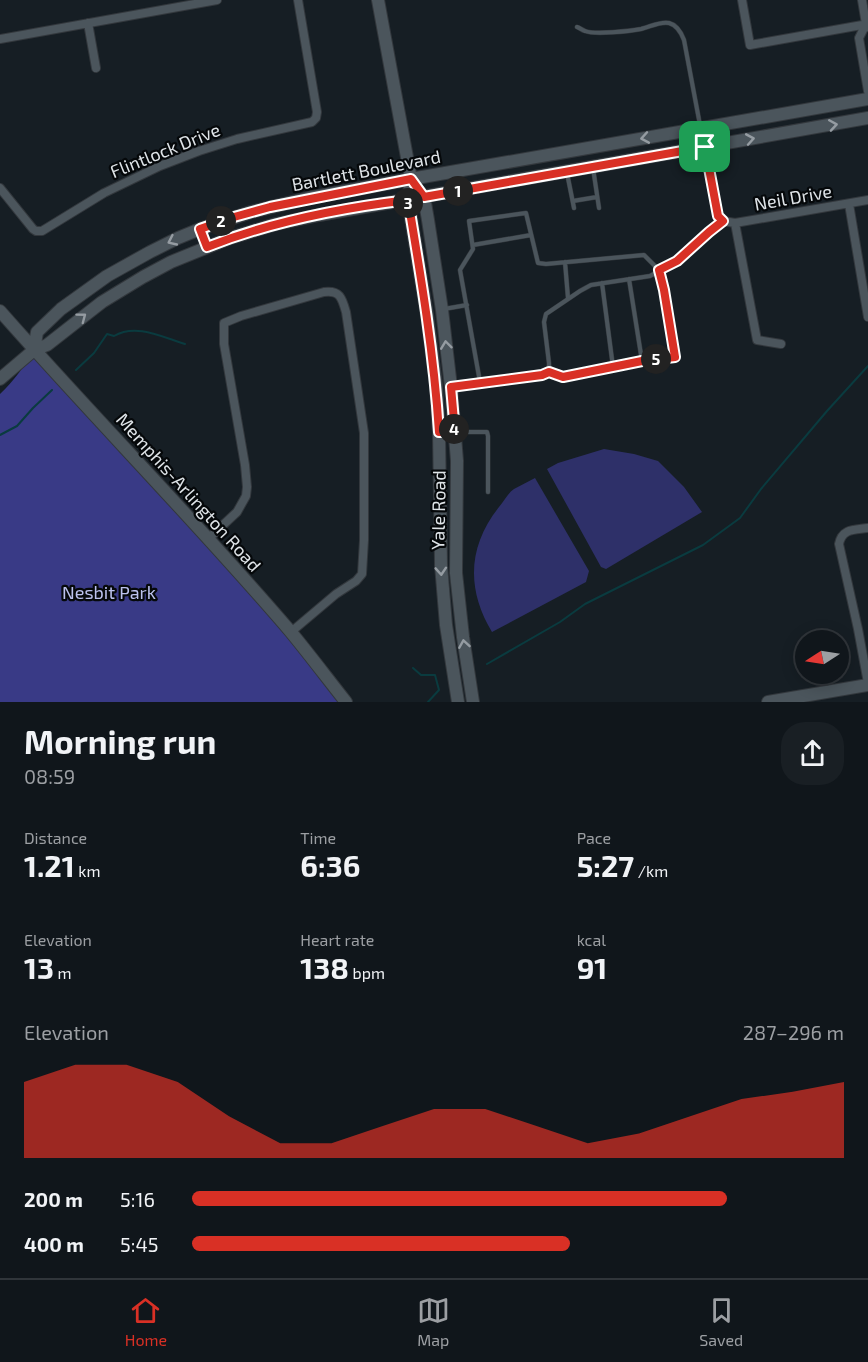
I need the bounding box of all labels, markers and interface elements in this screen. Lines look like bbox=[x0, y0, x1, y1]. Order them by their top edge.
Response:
street label: Flintlock Drive bbox=[107, 118, 223, 182]
one-way arrow bbox=[828, 119, 837, 131]
pin bbox=[679, 121, 730, 172]
icon: arrive bbox=[688, 130, 721, 163]
one-way arrow bbox=[640, 131, 650, 144]
one-way arrow bbox=[745, 133, 755, 146]
street label: Bartlett Boulevard bbox=[290, 145, 442, 195]
pin: 1 bbox=[443, 176, 473, 206]
street label: Neil Drive bbox=[752, 179, 834, 215]
text: 1 bbox=[455, 181, 461, 200]
pin: 3 bbox=[393, 188, 423, 218]
text: 3 bbox=[403, 193, 413, 212]
pin: 2 bbox=[206, 206, 236, 236]
text: 2 bbox=[216, 211, 226, 230]
one-way arrow bbox=[167, 234, 178, 246]
one-way arrow bbox=[76, 314, 87, 325]
one-way arrow bbox=[441, 341, 453, 350]
pin: 5 bbox=[641, 344, 671, 374]
text: 5 bbox=[652, 349, 660, 368]
street label: Memphis-Arlington Road bbox=[112, 408, 266, 576]
pin: 4 bbox=[439, 414, 469, 444]
text: 4 bbox=[449, 419, 459, 438]
street label: Yale Road bbox=[426, 470, 450, 550]
one-way arrow bbox=[435, 567, 448, 576]
park label: Nesbit Park bbox=[62, 581, 156, 603]
north arrow bbox=[795, 630, 849, 684]
map controls bbox=[795, 630, 849, 684]
one-way arrow bbox=[458, 640, 470, 649]
text: Morning run bbox=[24, 721, 216, 761]
button: share bbox=[781, 722, 844, 785]
text: 08:59 bbox=[24, 764, 75, 788]
text: Distance bbox=[24, 828, 87, 847]
text: Time bbox=[300, 828, 336, 847]
text: Pace bbox=[577, 828, 611, 847]
text: 1.21 bbox=[24, 847, 75, 883]
text: 6:36 bbox=[300, 847, 360, 883]
text: 5:27 bbox=[577, 847, 634, 883]
text: km bbox=[75, 861, 100, 880]
text: /km bbox=[634, 861, 668, 880]
text: Elevation bbox=[24, 930, 92, 949]
text: Heart rate bbox=[300, 930, 374, 949]
text: kcal bbox=[577, 930, 606, 949]
text: 13 bbox=[24, 949, 54, 985]
text: 138 bbox=[300, 949, 349, 985]
text: 91 bbox=[577, 949, 607, 985]
text: m bbox=[54, 963, 72, 982]
text: bpm bbox=[349, 963, 385, 982]
text: Elevation bbox=[24, 1020, 109, 1044]
text: 287–296 m bbox=[743, 1020, 844, 1044]
text: 200 m bbox=[24, 1187, 83, 1211]
text: 5:16 bbox=[120, 1187, 155, 1211]
text: 400 m bbox=[24, 1232, 84, 1256]
text: 5:45 bbox=[120, 1232, 158, 1256]
tab: Home bbox=[125, 1294, 167, 1349]
tab: Map bbox=[417, 1294, 450, 1349]
tab: Saved bbox=[699, 1294, 743, 1349]

